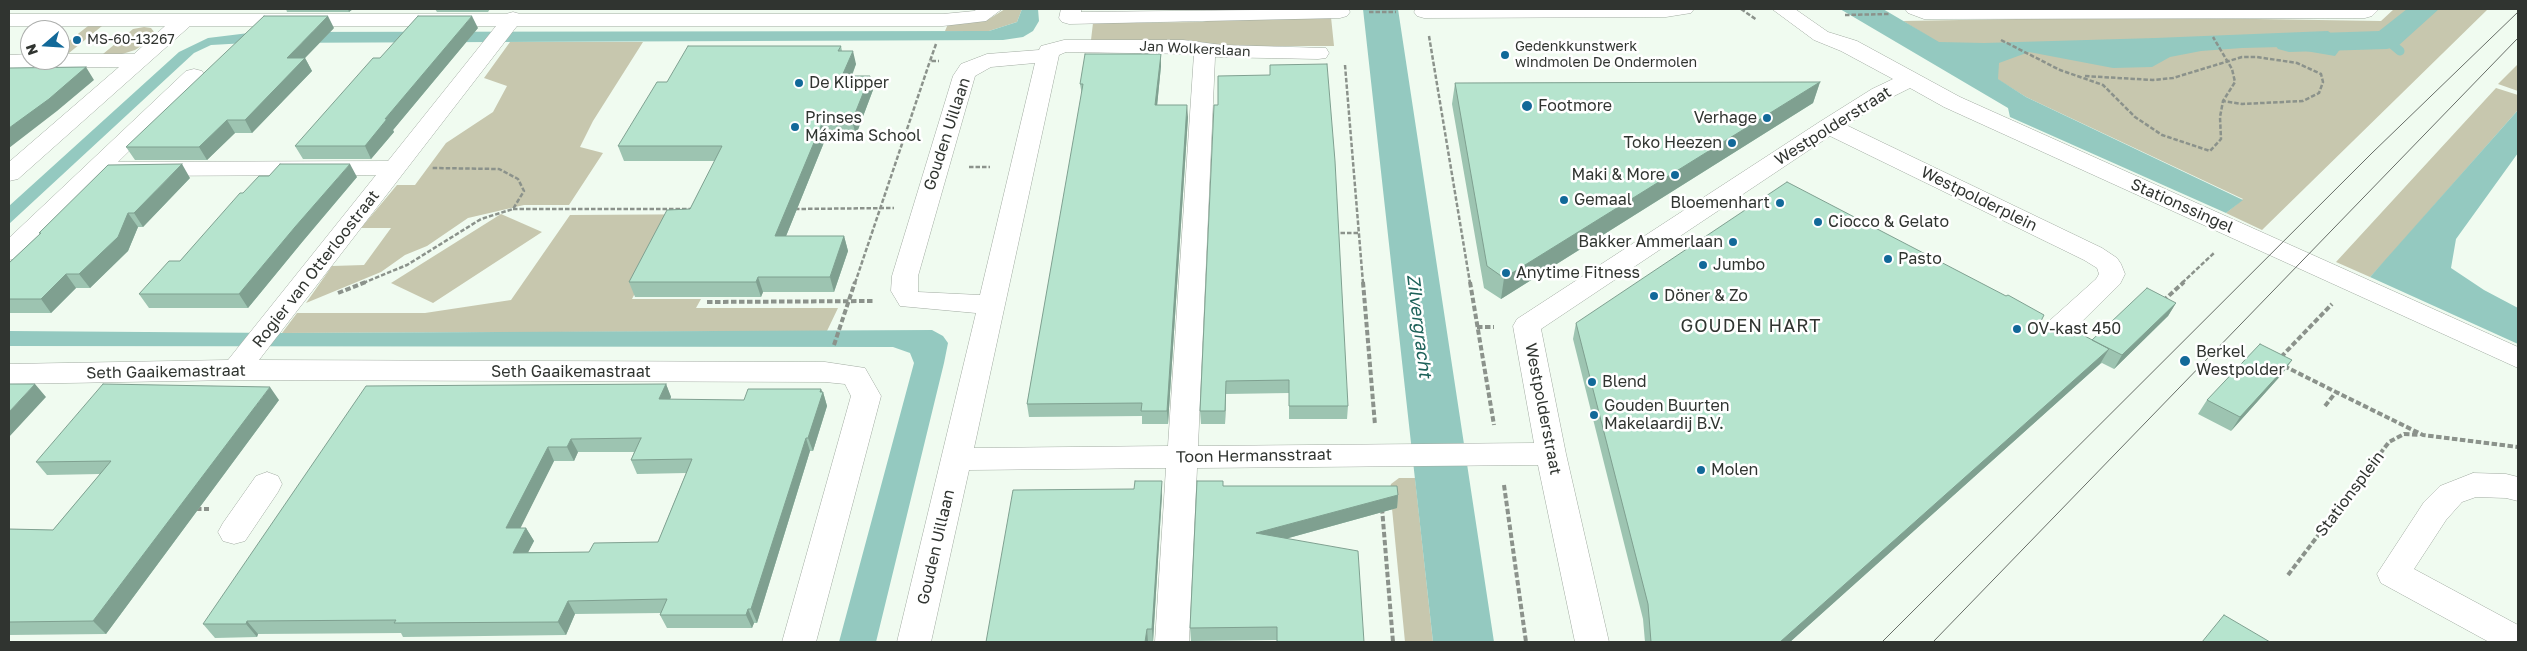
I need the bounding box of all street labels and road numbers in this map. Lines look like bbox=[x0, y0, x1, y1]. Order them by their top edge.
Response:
street label: Jan Wolkerslaan bbox=[1139, 38, 1251, 60]
street label: Gouden Uillaan bbox=[920, 75, 974, 193]
street label: Westpolderstraat bbox=[1771, 82, 1895, 170]
street label: Westpolderplein bbox=[1918, 163, 2040, 235]
street label: Stationssingel bbox=[2128, 175, 2236, 237]
street label: Rogier van Otterloostraat bbox=[248, 186, 384, 352]
street label: Westpolderstraat bbox=[1521, 341, 1565, 477]
street label: Seth Gaaikemastraat bbox=[86, 361, 246, 383]
street label: Seth Gaaikemastraat bbox=[491, 362, 651, 382]
street label: Toon Hermansstraat bbox=[1176, 445, 1332, 467]
street label: Stationsplein bbox=[2312, 447, 2388, 541]
street label: Gouden Uillaan bbox=[913, 488, 959, 606]

